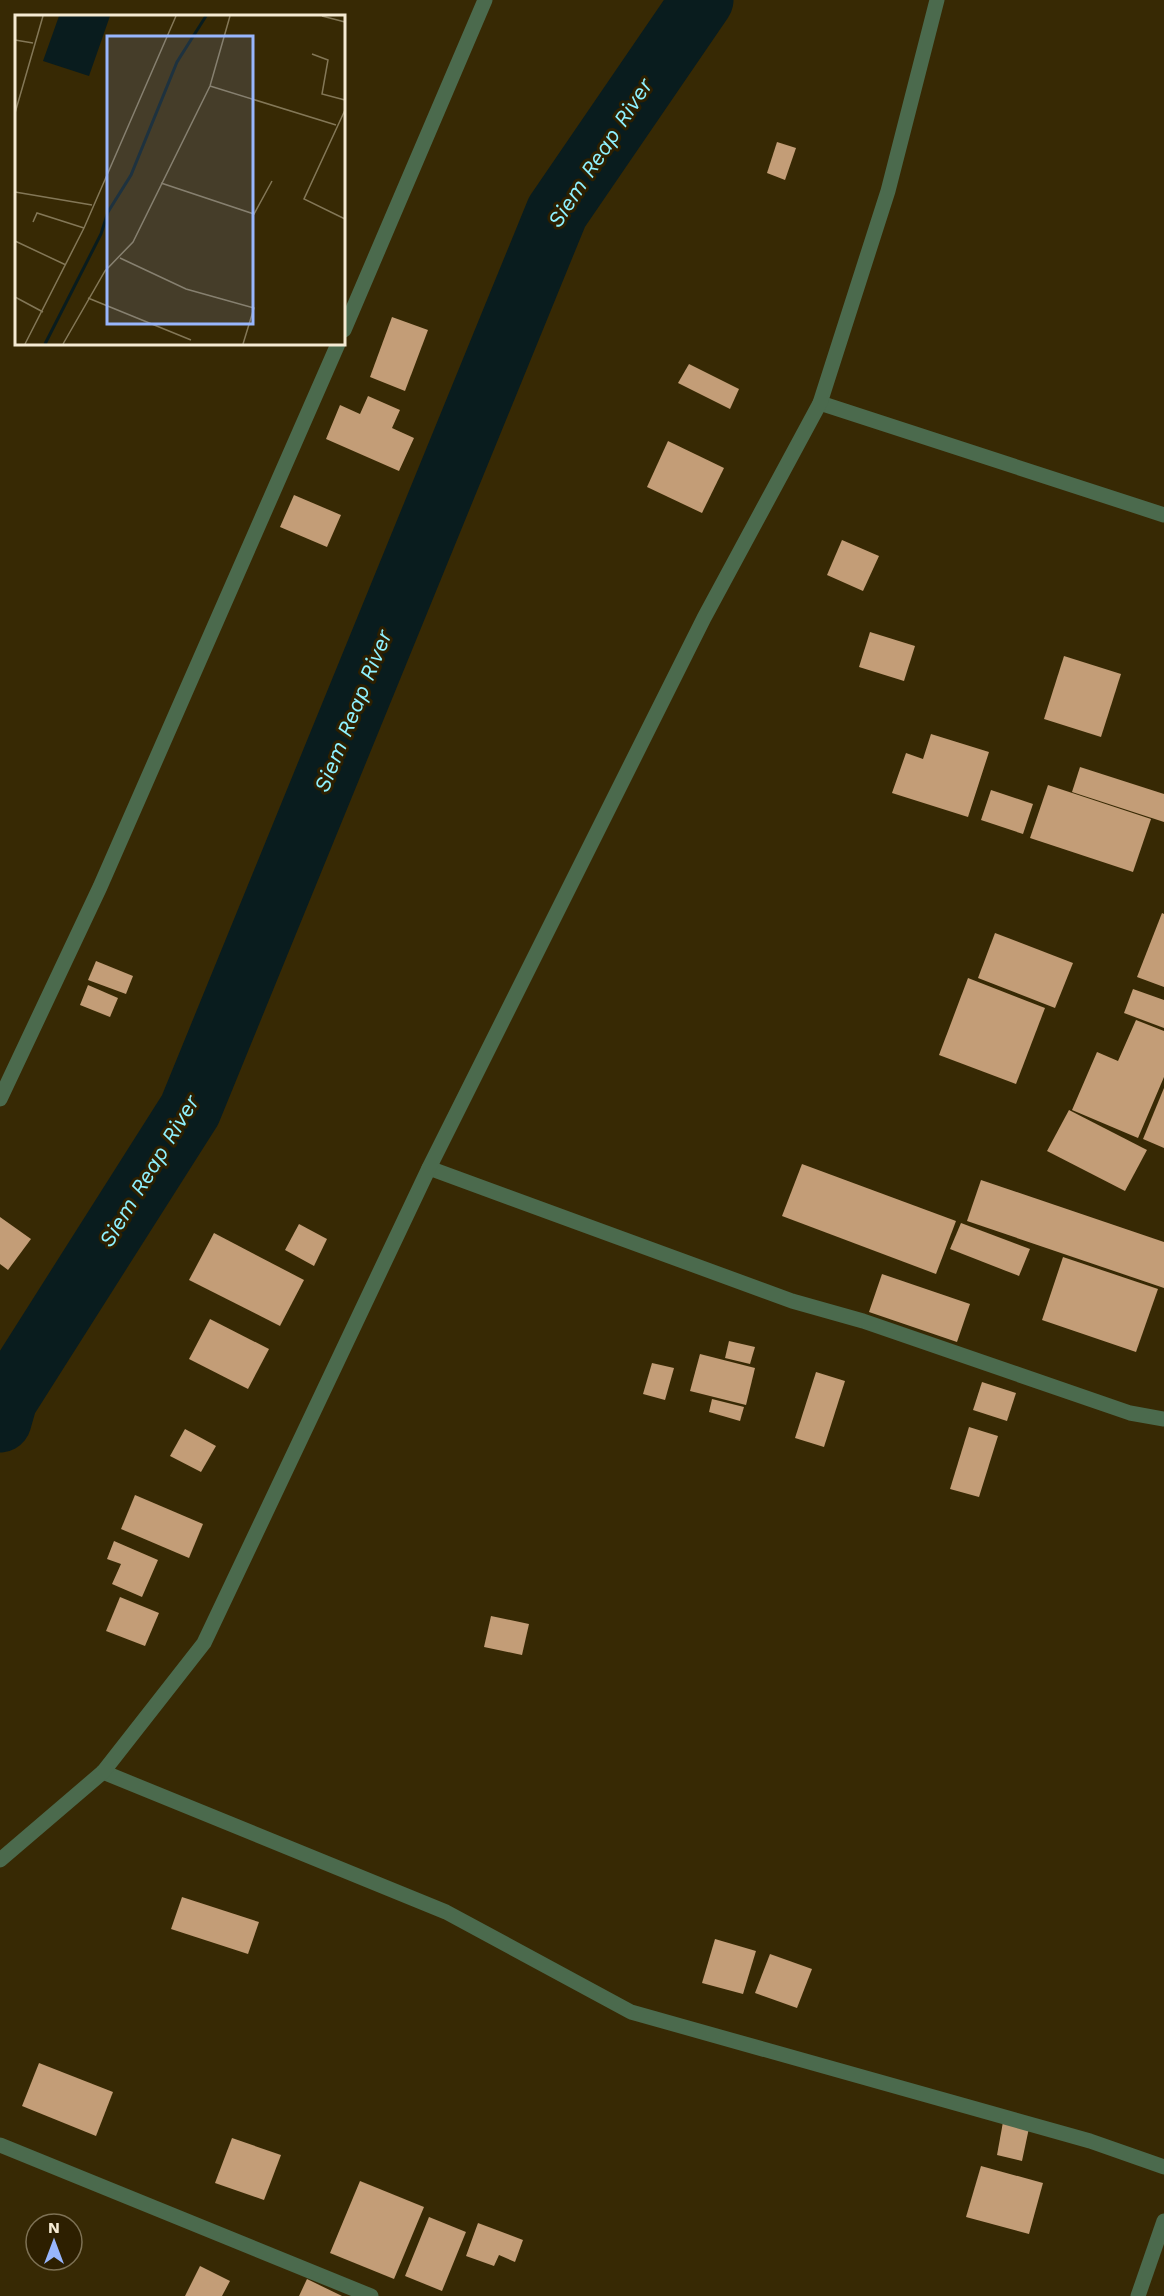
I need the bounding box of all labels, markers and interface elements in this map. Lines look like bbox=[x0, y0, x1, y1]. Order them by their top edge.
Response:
inset map bbox=[15, 15, 345, 345]
water label: Siem Reap River bbox=[542, 73, 658, 232]
water label: Siem Reap River bbox=[309, 625, 397, 796]
water label: Siem Reap River bbox=[94, 1089, 205, 1251]
north arrow bbox=[24, 2212, 84, 2272]
text: N bbox=[48, 2218, 60, 2237]

